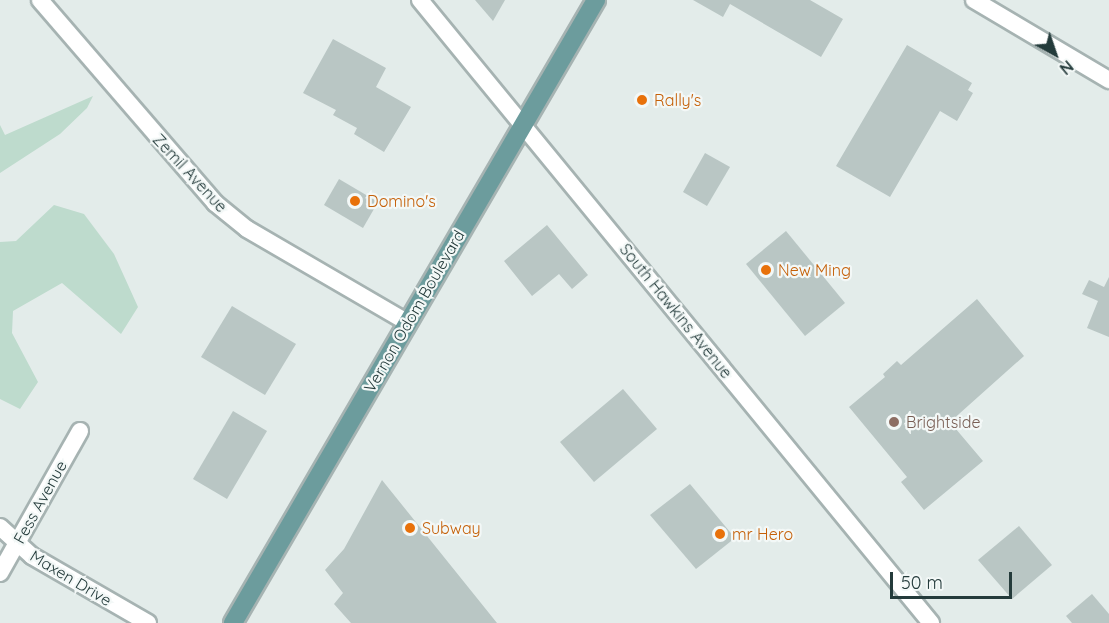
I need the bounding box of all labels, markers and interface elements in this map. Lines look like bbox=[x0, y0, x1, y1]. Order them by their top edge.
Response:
north arrow bbox=[1025, 24, 1085, 84]
text: N bbox=[1056, 56, 1078, 79]
place label: Rally's bbox=[654, 90, 701, 110]
marker: Rally's bbox=[635, 93, 649, 107]
street label: Zemil Avenue bbox=[149, 130, 231, 216]
place label: Domino's bbox=[367, 191, 436, 211]
marker: Domino's bbox=[348, 194, 362, 208]
street label: Vernon Odom Boulevard bbox=[360, 227, 468, 395]
street label: South Hawkins Avenue bbox=[616, 240, 736, 382]
place label: New Ming bbox=[778, 260, 851, 280]
marker: New Ming bbox=[759, 263, 773, 277]
place label: Brightside bbox=[906, 412, 980, 432]
marker: Brightside bbox=[887, 415, 901, 429]
street label: Fess Avenue bbox=[9, 457, 71, 547]
place label: Subway bbox=[422, 518, 481, 538]
marker: Subway bbox=[403, 521, 417, 535]
place label: mr Hero bbox=[732, 524, 793, 544]
marker: mr Hero bbox=[713, 527, 727, 541]
street label: Maxen Drive bbox=[27, 546, 115, 610]
scale bar bbox=[893, 560, 1014, 598]
text: 50 m bbox=[901, 571, 943, 594]

